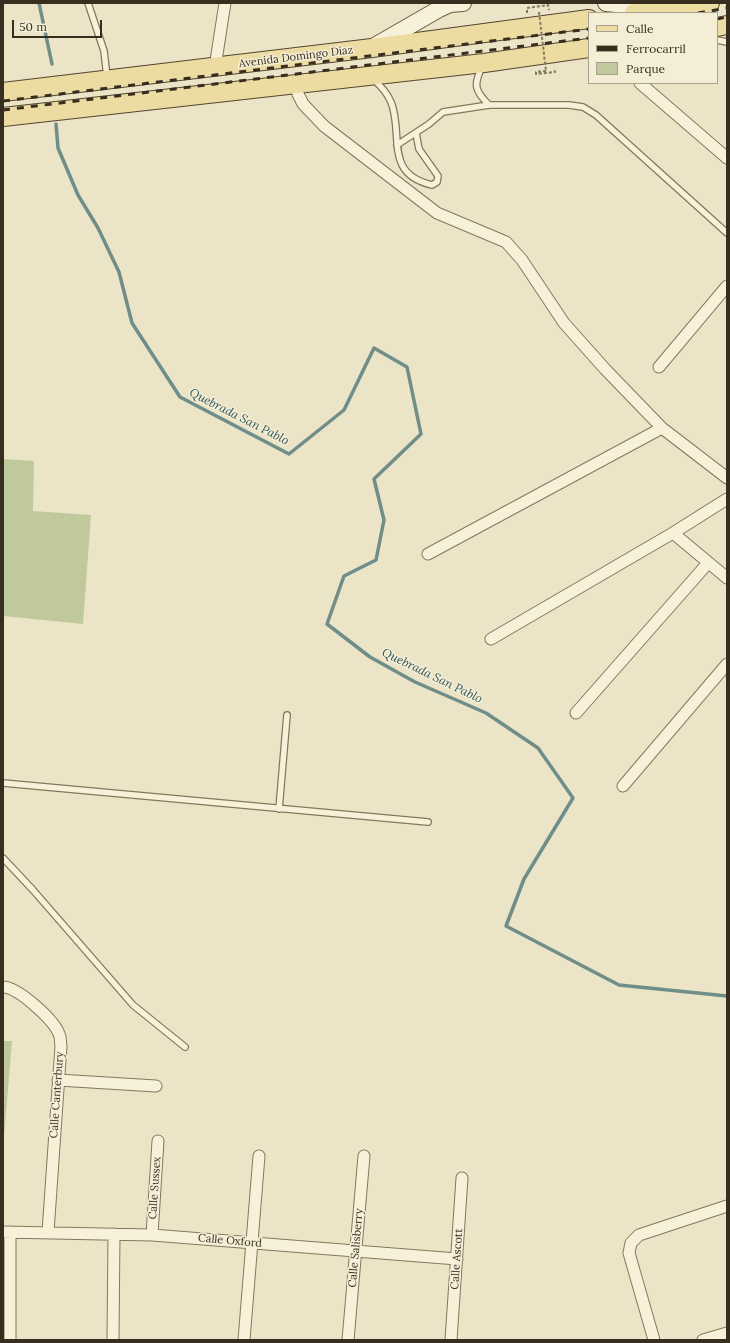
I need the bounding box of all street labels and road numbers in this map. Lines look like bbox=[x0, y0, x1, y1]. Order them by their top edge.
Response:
street label: Avenida Domingo Díaz bbox=[238, 43, 354, 71]
street label: Calle Canterbury bbox=[47, 1051, 67, 1139]
street label: Calle Sussex bbox=[146, 1156, 164, 1220]
street label: Calle Salisberry bbox=[346, 1208, 366, 1288]
street label: Calle Ascott bbox=[448, 1228, 466, 1290]
street label: Calle Oxford bbox=[198, 1232, 262, 1250]

